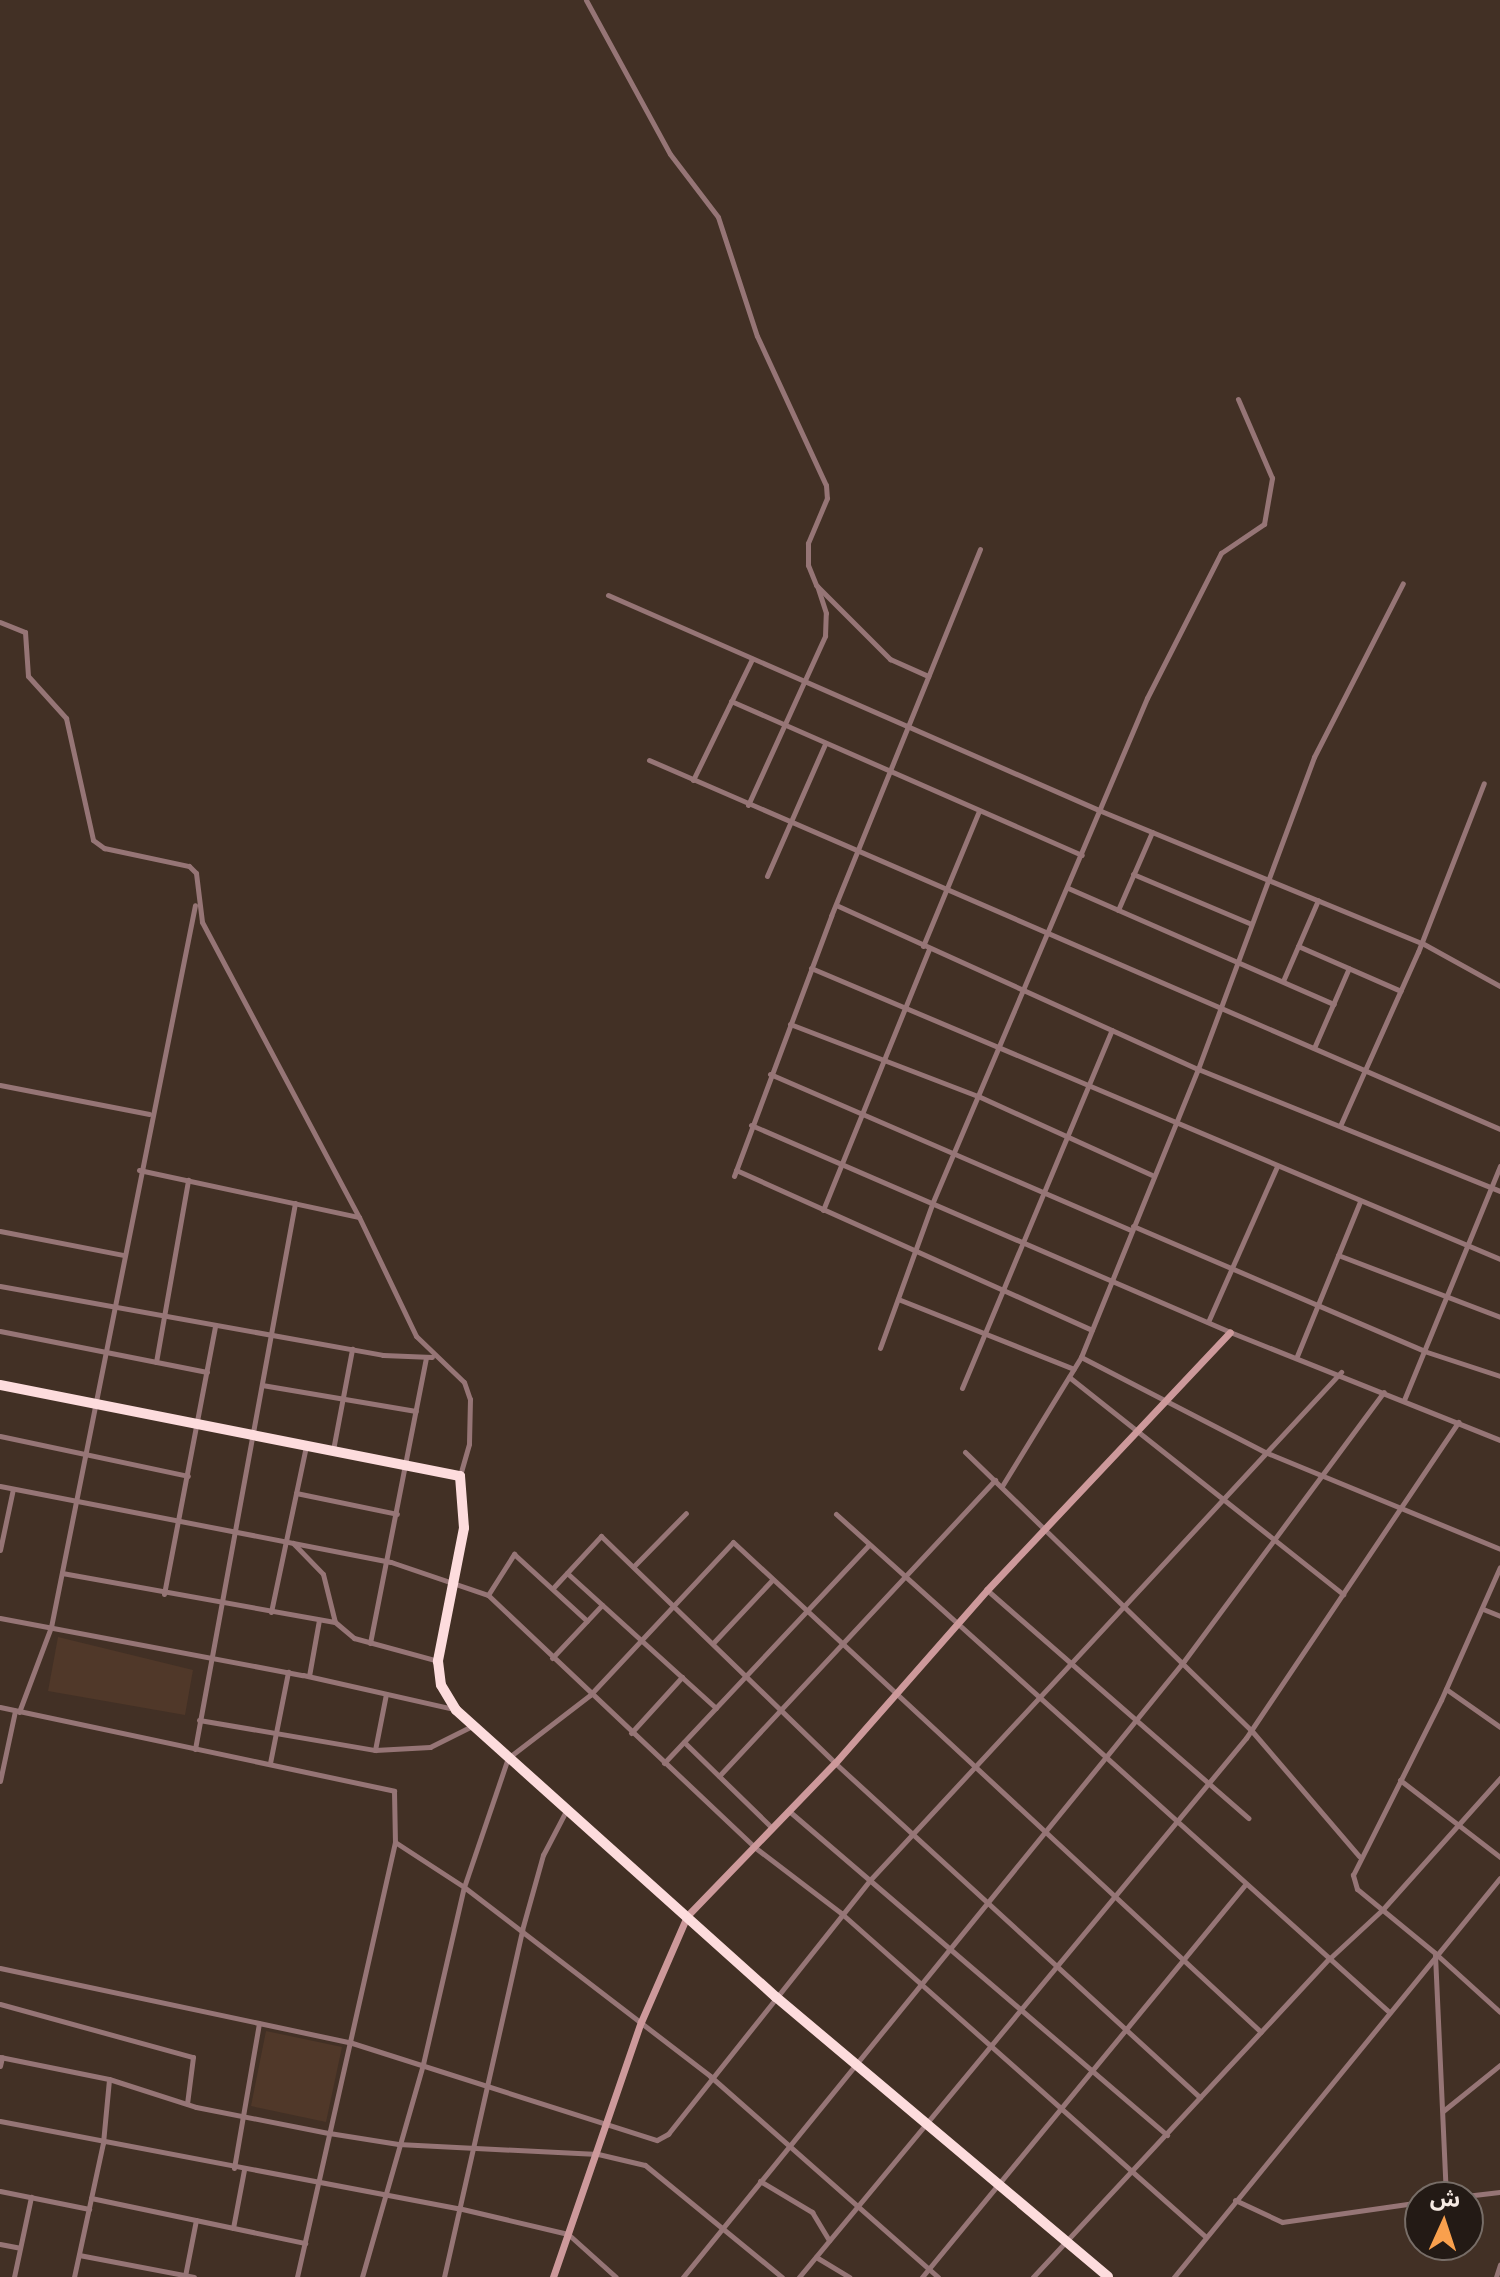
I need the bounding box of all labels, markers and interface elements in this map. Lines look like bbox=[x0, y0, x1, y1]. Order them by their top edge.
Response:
north arrow bbox=[1404, 2181, 1484, 2261]
text: ش bbox=[1429, 2185, 1461, 2213]

